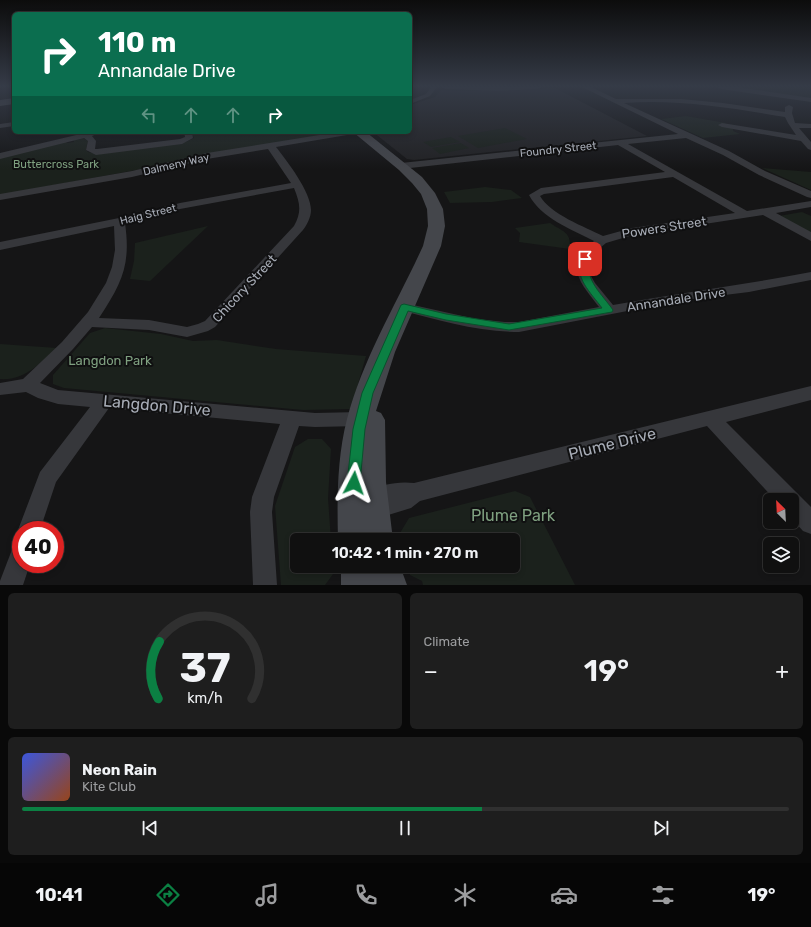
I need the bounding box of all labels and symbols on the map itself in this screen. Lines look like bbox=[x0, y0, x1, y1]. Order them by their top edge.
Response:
street label: Foundry Street bbox=[519, 139, 598, 160]
street label: Dalmeny Way bbox=[142, 151, 211, 178]
park label: Buttercross Park bbox=[13, 158, 99, 171]
street label: Haig Street bbox=[119, 201, 178, 228]
street label: Powers Street bbox=[621, 213, 707, 242]
pin bbox=[568, 242, 602, 276]
street label: Chicory Street bbox=[209, 251, 279, 325]
street label: Annandale Drive bbox=[626, 284, 726, 315]
park label: Langdon Park bbox=[68, 353, 152, 369]
street label: Langdon Drive bbox=[102, 391, 212, 420]
street label: Plume Drive bbox=[566, 423, 658, 464]
position arrow bbox=[333, 462, 375, 504]
north arrow bbox=[763, 493, 799, 529]
park label: Plume Park bbox=[471, 506, 556, 525]
speed limit sign: 40 bbox=[12, 521, 64, 573]

